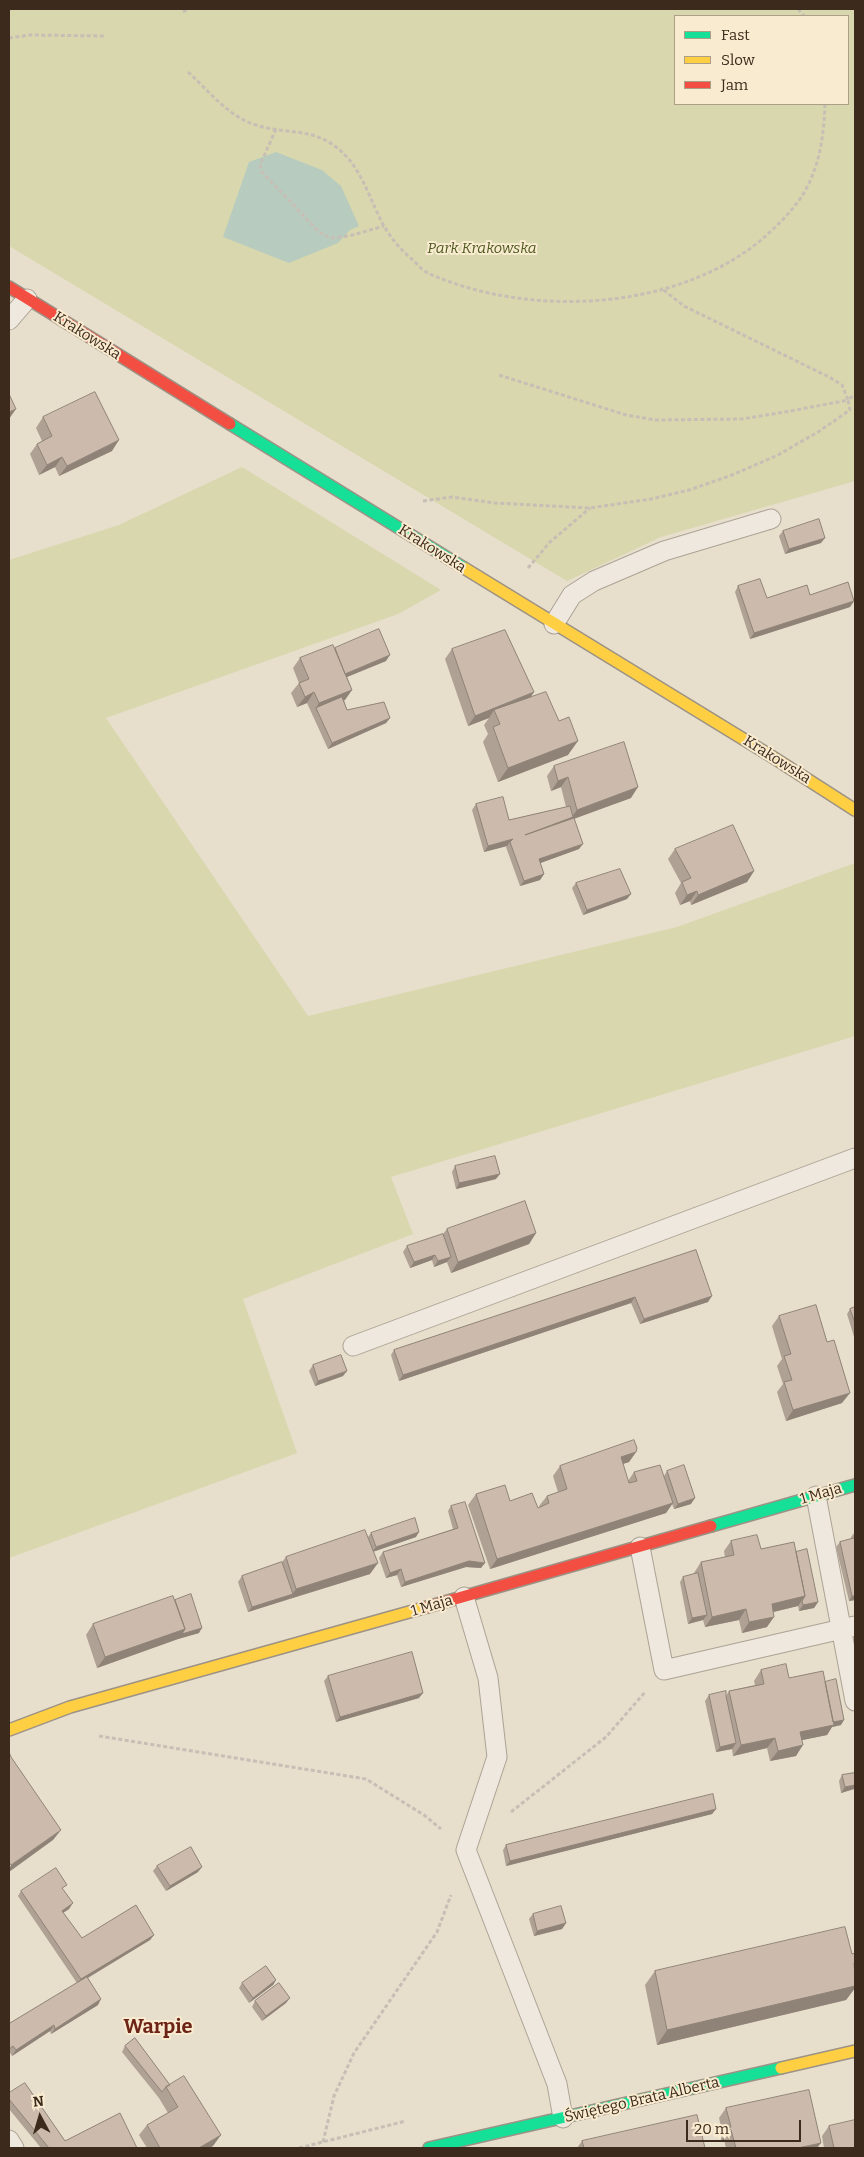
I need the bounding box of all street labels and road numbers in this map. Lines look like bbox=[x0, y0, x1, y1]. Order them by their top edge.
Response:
street label: Krakowska bbox=[50, 308, 124, 364]
street label: Krakowska bbox=[395, 521, 469, 577]
street label: Krakowska bbox=[740, 732, 814, 788]
street label: 1 Maja bbox=[798, 1479, 844, 1509]
street label: 1 Maja bbox=[409, 1591, 455, 1621]
street label: Świętego Brata Alberta bbox=[563, 2073, 721, 2127]

